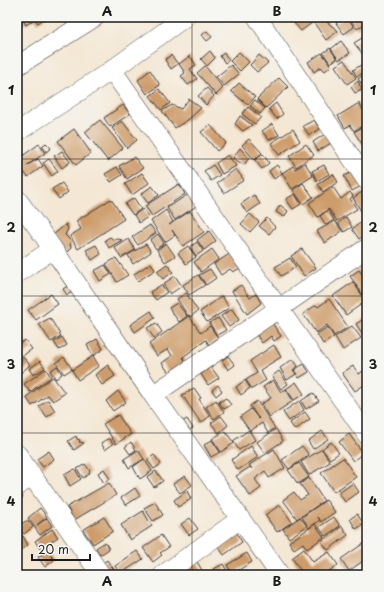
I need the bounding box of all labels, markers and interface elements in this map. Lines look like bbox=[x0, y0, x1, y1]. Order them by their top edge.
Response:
text: A bbox=[102, 1, 112, 20]
text: B bbox=[273, 1, 282, 20]
text: 1 bbox=[8, 80, 14, 99]
text: 1 bbox=[370, 80, 376, 99]
text: 2 bbox=[6, 217, 16, 236]
text: 2 bbox=[368, 217, 378, 236]
text: 3 bbox=[7, 354, 16, 373]
text: 3 bbox=[369, 354, 378, 373]
text: 4 bbox=[7, 491, 16, 510]
text: 4 bbox=[369, 491, 378, 510]
scale bar bbox=[32, 536, 90, 562]
text: 20 m bbox=[38, 540, 69, 558]
text: A bbox=[102, 571, 112, 590]
text: B bbox=[273, 571, 282, 590]

